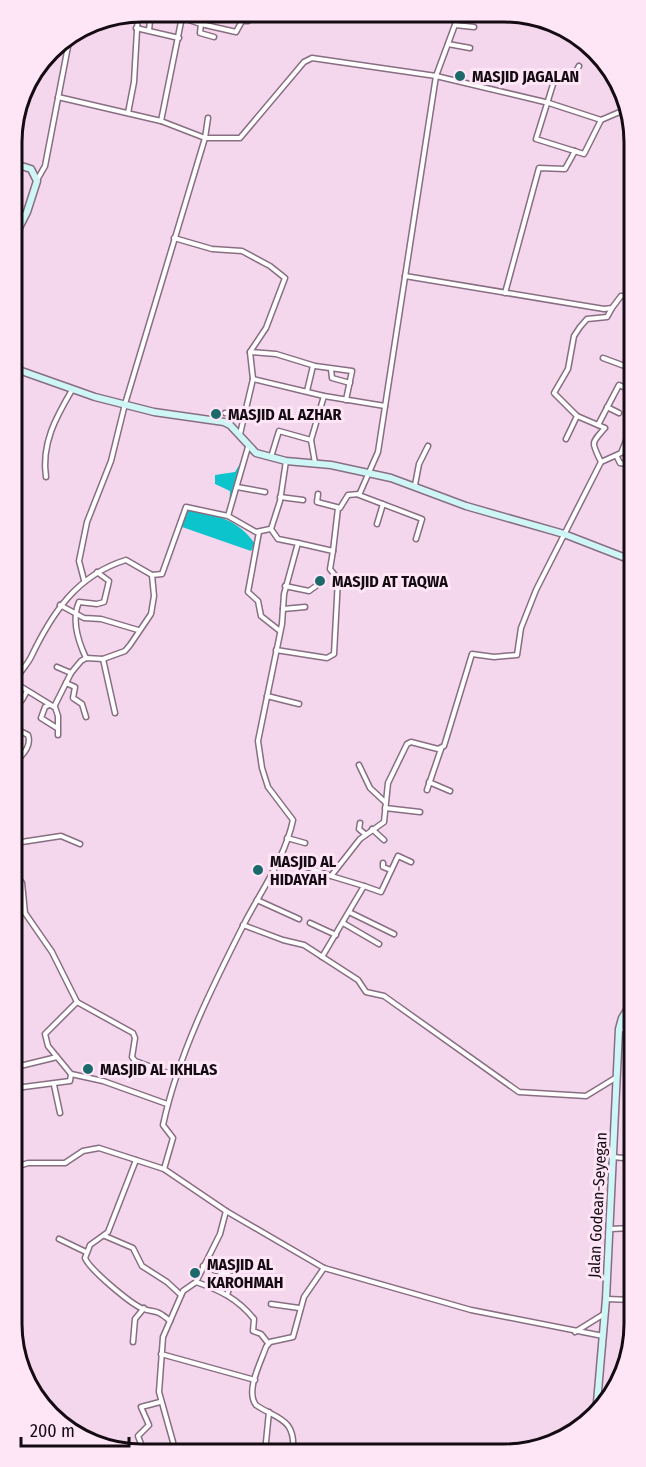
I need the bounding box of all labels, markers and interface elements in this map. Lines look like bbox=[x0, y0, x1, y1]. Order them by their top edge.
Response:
place label: MASJID JAGALAN bbox=[472, 67, 579, 86]
marker: MASJID JAGALAN bbox=[453, 69, 467, 83]
place label: MASJID AL AZHAR bbox=[228, 405, 343, 424]
marker: MASJID AL AZHAR bbox=[209, 407, 223, 421]
place label: MASJID AT TAQWA bbox=[332, 572, 448, 591]
marker: MASJID AT TAQWA bbox=[313, 574, 327, 588]
place label: MASJID AL HIDAYAH bbox=[270, 852, 337, 889]
marker: MASJID AL HIDAYAH bbox=[251, 863, 265, 877]
place label: MASJID AL IKHLAS bbox=[100, 1060, 217, 1079]
marker: MASJID AL IKHLAS bbox=[81, 1062, 95, 1076]
street label: Jalan Godean-Seyegan bbox=[584, 1132, 611, 1278]
place label: MASJID AL KAROHMAH bbox=[207, 1255, 283, 1292]
marker: MASJID AL KAROHMAH bbox=[188, 1266, 202, 1280]
scale bar bbox=[21, 1410, 129, 1448]
text: 200 m bbox=[30, 1420, 75, 1442]

